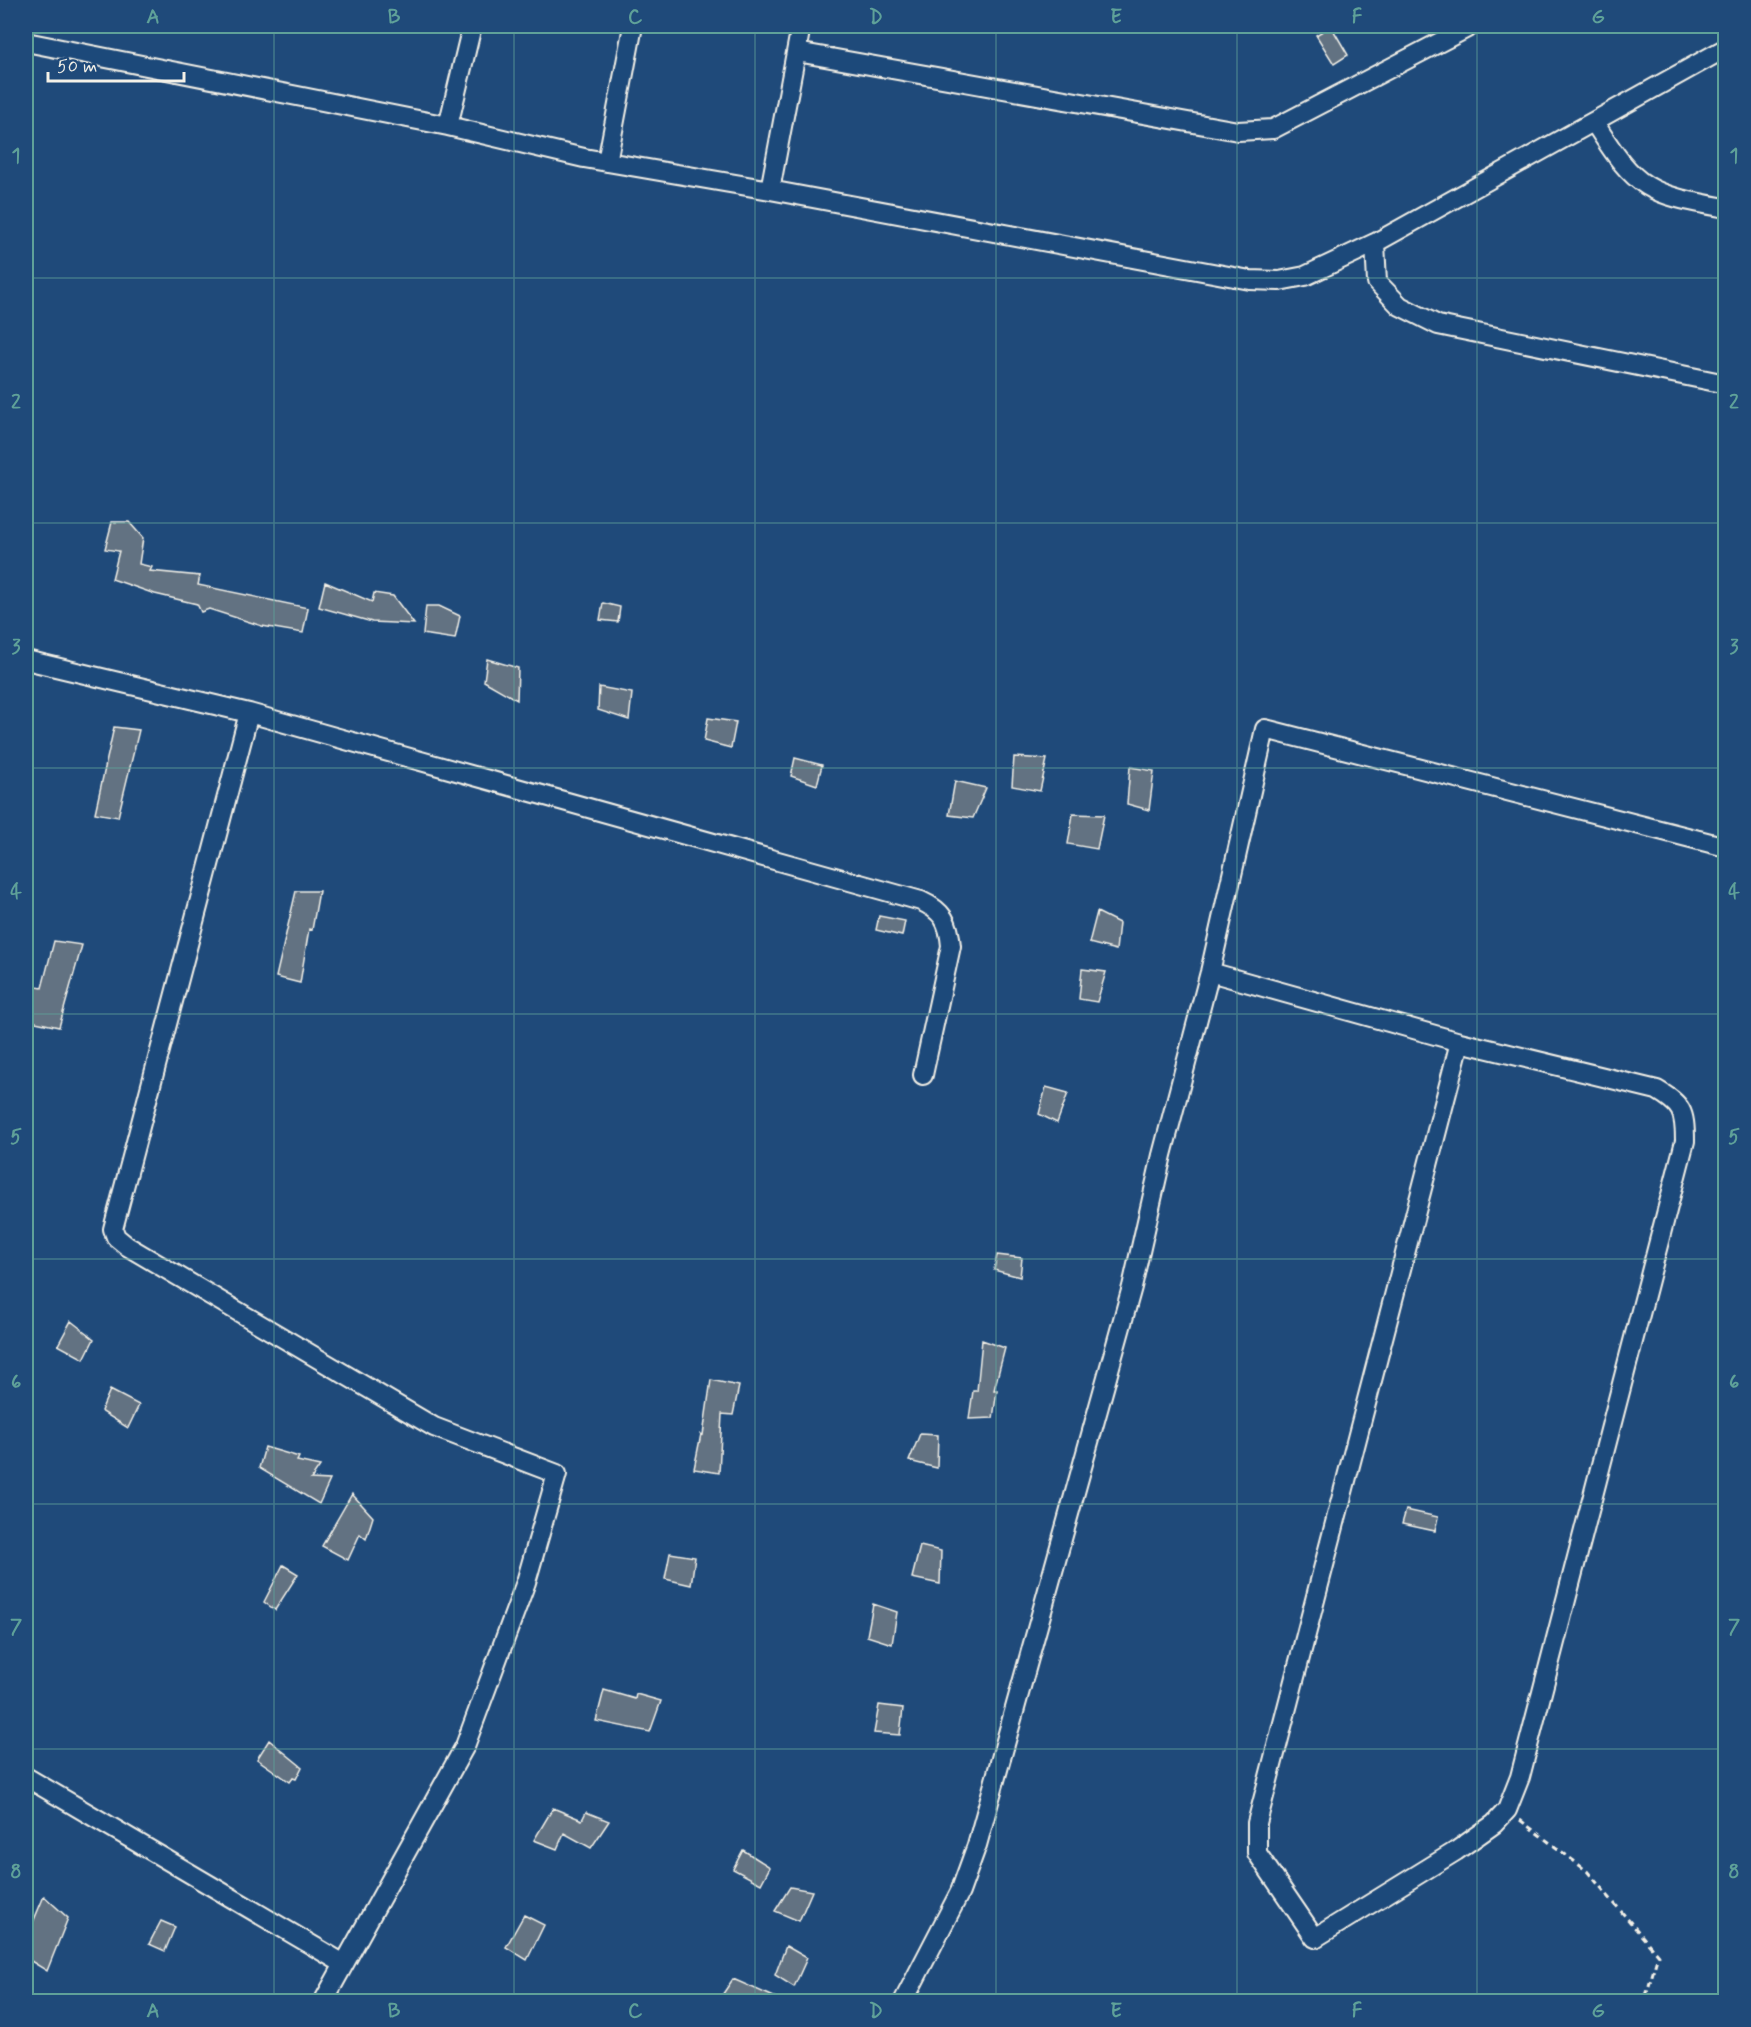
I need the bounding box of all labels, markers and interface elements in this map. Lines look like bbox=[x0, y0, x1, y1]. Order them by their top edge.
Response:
text: A bbox=[146, 4, 160, 31]
text: B bbox=[388, 4, 401, 31]
text: C bbox=[628, 4, 643, 31]
text: D bbox=[869, 4, 883, 31]
text: E bbox=[1110, 4, 1122, 31]
text: F bbox=[1352, 4, 1363, 31]
text: G bbox=[1591, 4, 1605, 31]
scale bar bbox=[48, 45, 184, 83]
text: 50 m bbox=[57, 55, 97, 79]
text: 1 bbox=[12, 143, 20, 170]
text: 1 bbox=[1730, 143, 1738, 170]
text: 2 bbox=[11, 389, 21, 416]
text: 2 bbox=[1729, 389, 1739, 416]
text: 3 bbox=[11, 634, 21, 661]
text: 3 bbox=[1729, 634, 1739, 661]
text: 4 bbox=[10, 879, 22, 906]
text: 4 bbox=[1728, 879, 1740, 906]
text: 5 bbox=[10, 1124, 22, 1151]
text: 5 bbox=[1728, 1124, 1740, 1151]
text: 6 bbox=[11, 1369, 21, 1396]
text: 6 bbox=[1729, 1369, 1739, 1396]
text: 7 bbox=[10, 1614, 22, 1641]
text: 7 bbox=[1728, 1614, 1740, 1641]
text: 8 bbox=[10, 1859, 22, 1886]
text: 8 bbox=[1728, 1859, 1740, 1886]
text: A bbox=[146, 1998, 160, 2025]
text: B bbox=[388, 1998, 401, 2025]
text: C bbox=[628, 1998, 643, 2025]
text: D bbox=[869, 1998, 883, 2025]
text: E bbox=[1110, 1998, 1122, 2025]
text: F bbox=[1352, 1998, 1363, 2025]
text: G bbox=[1591, 1998, 1605, 2025]

